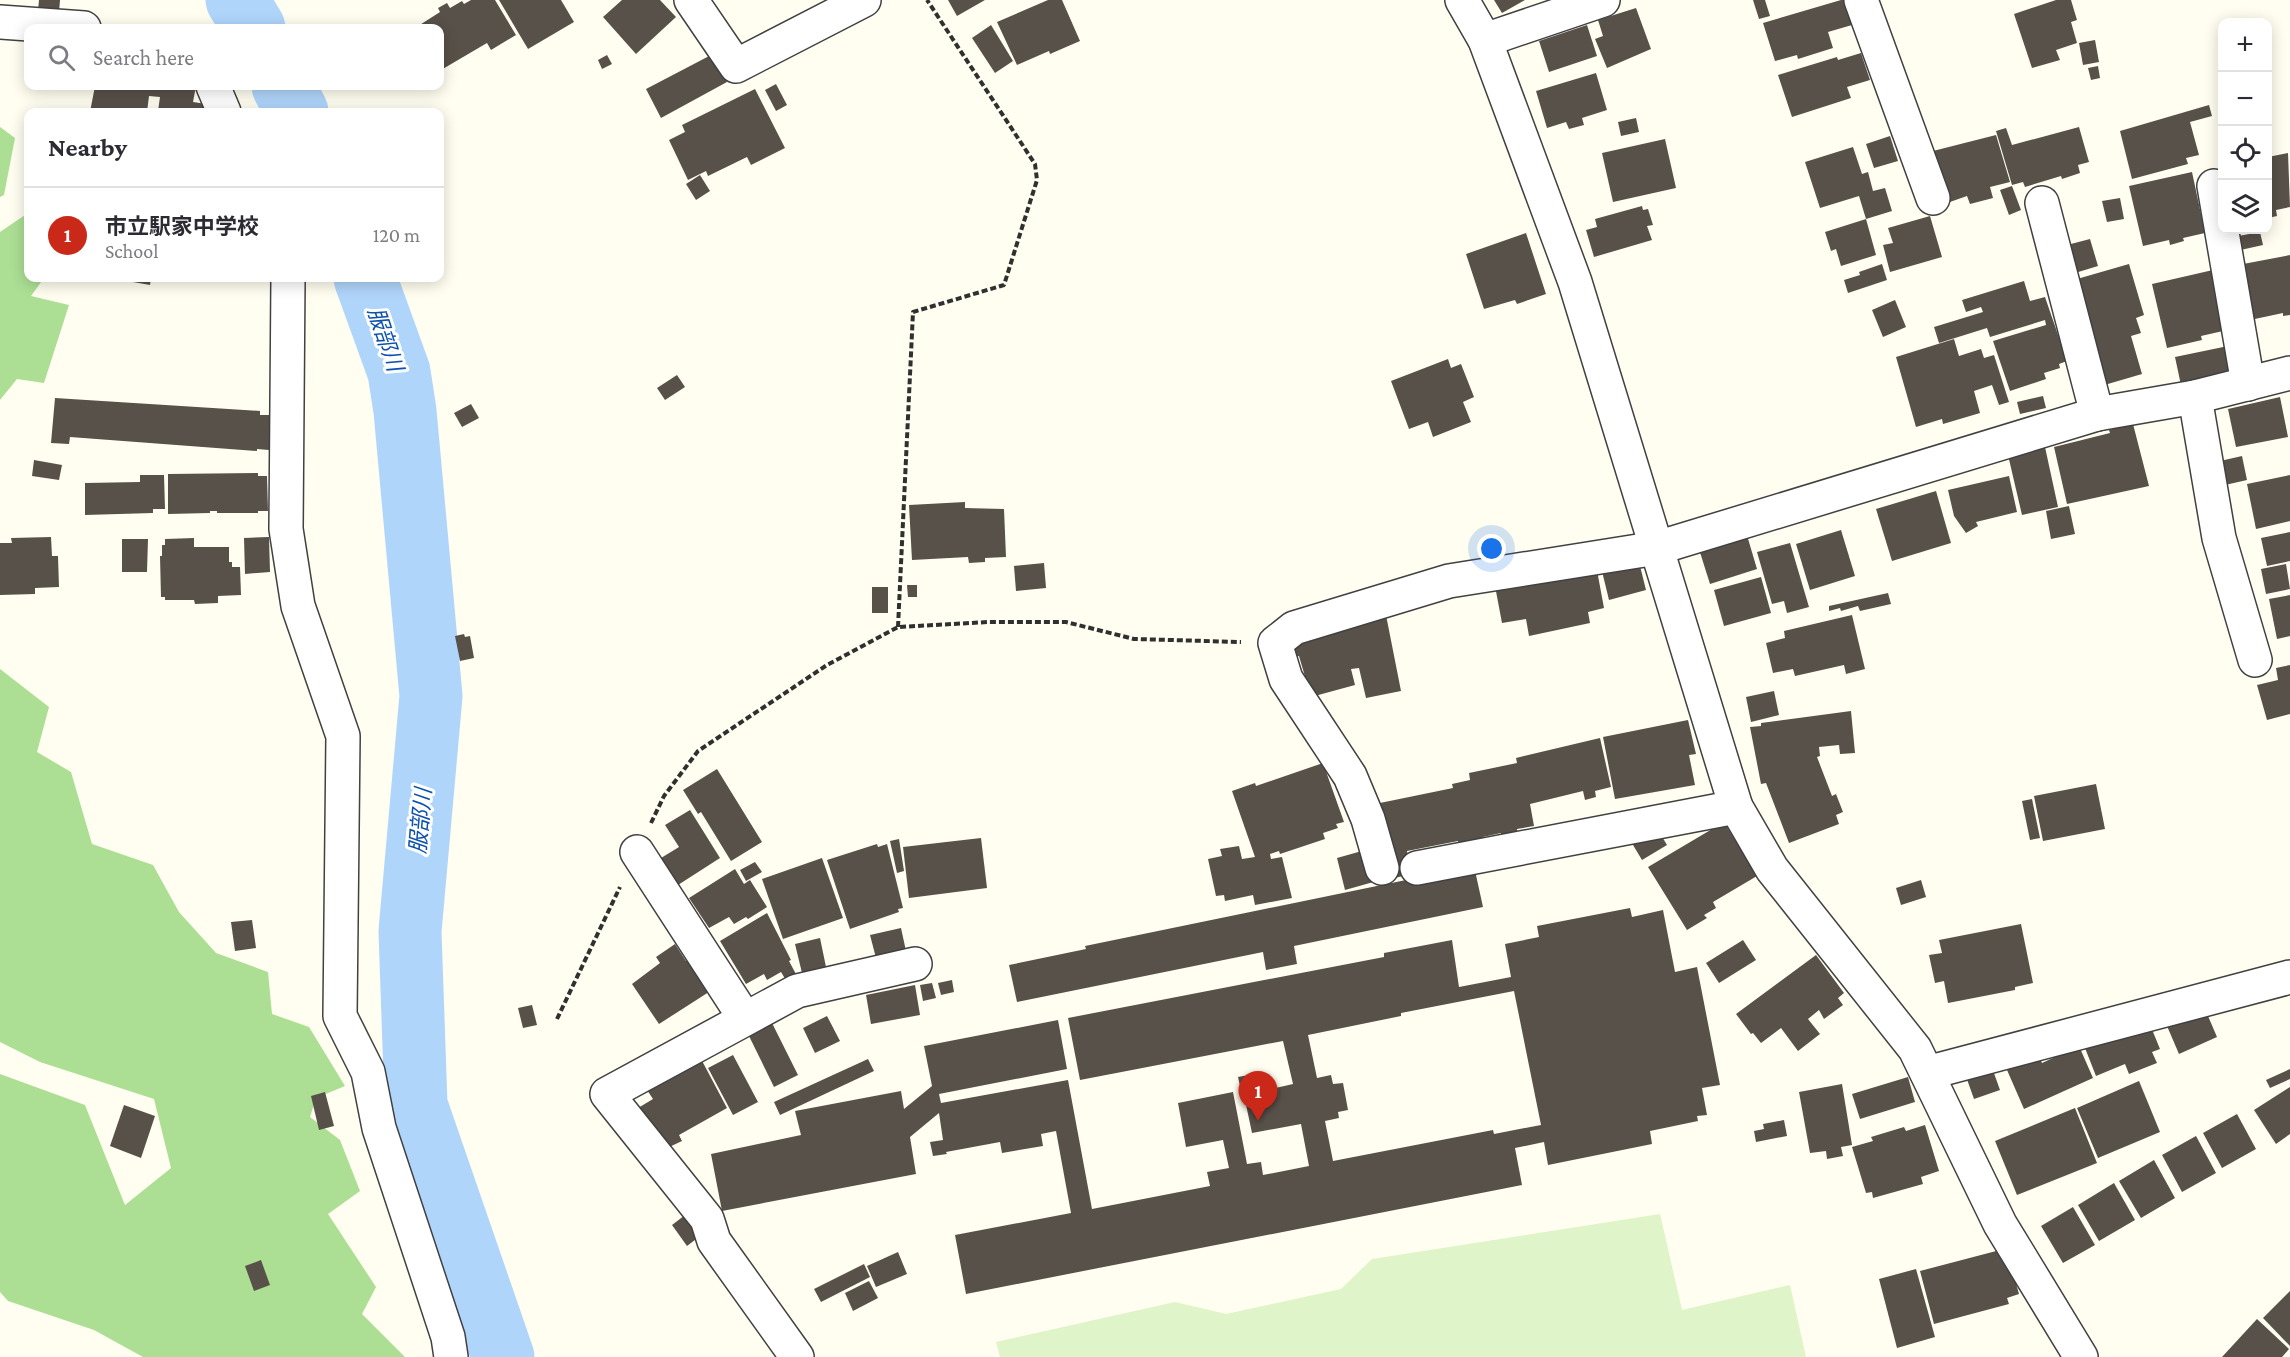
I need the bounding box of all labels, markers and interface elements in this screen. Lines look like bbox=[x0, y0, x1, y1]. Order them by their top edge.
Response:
map controls bbox=[2218, 18, 2272, 234]
button: + bbox=[2218, 18, 2272, 72]
search box bbox=[24, 24, 444, 90]
icon: search bbox=[45, 41, 78, 74]
text: Search here bbox=[93, 45, 194, 70]
button: − bbox=[2218, 72, 2272, 126]
button: locate bbox=[2218, 126, 2272, 180]
text: Nearby bbox=[48, 133, 127, 162]
button: layers bbox=[2218, 180, 2272, 234]
text: 市立駅家中学校 bbox=[105, 214, 259, 239]
text: 1 bbox=[64, 224, 71, 246]
text: 120 m bbox=[373, 224, 420, 246]
text: School bbox=[105, 240, 158, 262]
water label: 服部川 bbox=[363, 304, 409, 376]
your location bbox=[1477, 534, 1506, 563]
water label: 服部川 bbox=[405, 785, 436, 855]
pin: 1 bbox=[1238, 1072, 1278, 1121]

